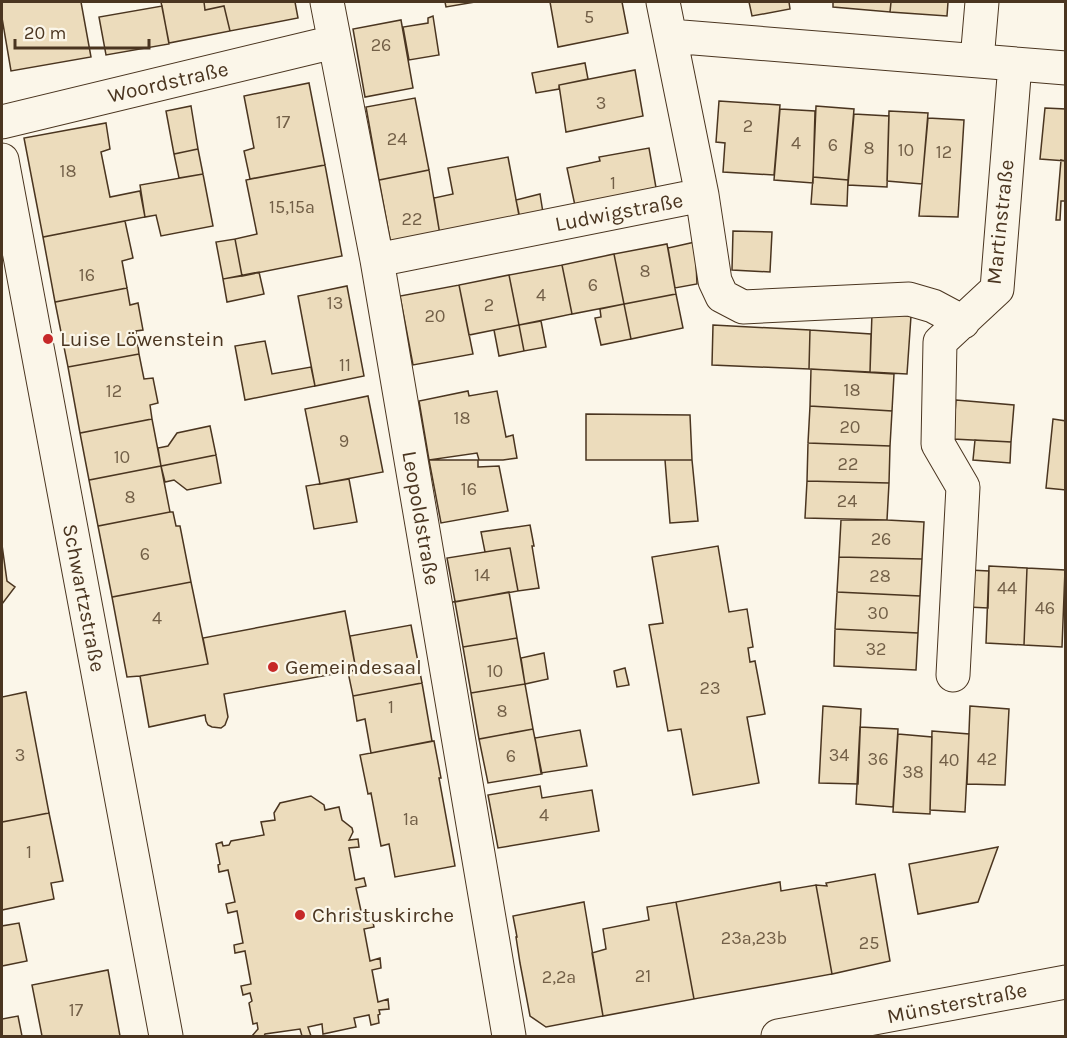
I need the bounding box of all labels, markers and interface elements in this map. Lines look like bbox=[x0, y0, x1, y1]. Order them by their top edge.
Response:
house number: 5 bbox=[584, 6, 594, 28]
scale bar bbox=[15, 12, 148, 50]
text: 20 m bbox=[24, 22, 66, 44]
house number: 26 bbox=[371, 34, 391, 56]
street label: Woordstraße bbox=[105, 56, 231, 108]
house number: 3 bbox=[596, 92, 606, 114]
house number: 17 bbox=[276, 111, 291, 133]
house number: 2 bbox=[743, 115, 753, 137]
house number: 24 bbox=[387, 128, 407, 150]
house number: 4 bbox=[791, 132, 801, 154]
house number: 6 bbox=[828, 134, 838, 156]
house number: 8 bbox=[863, 137, 875, 159]
house number: 10 bbox=[898, 139, 914, 161]
house number: 12 bbox=[936, 141, 952, 163]
street label: Martinstraße bbox=[982, 158, 1018, 286]
house number: 18 bbox=[59, 160, 77, 182]
house number: 1 bbox=[610, 172, 616, 194]
street label: Ludwigstraße bbox=[553, 188, 685, 236]
house number: 15,15a bbox=[269, 196, 315, 218]
house number: 22 bbox=[402, 208, 422, 230]
house number: 8 bbox=[639, 260, 651, 282]
house number: 16 bbox=[79, 264, 95, 286]
house number: 6 bbox=[588, 274, 598, 296]
house number: 4 bbox=[536, 284, 546, 306]
house number: 13 bbox=[327, 292, 343, 314]
house number: 2 bbox=[484, 294, 494, 316]
house number: 20 bbox=[424, 305, 446, 327]
place label: Luise Löwenstein bbox=[60, 327, 224, 351]
marker: Luise Löwenstein bbox=[41, 332, 55, 346]
house number: 11 bbox=[339, 354, 351, 376]
house number: 18 bbox=[843, 379, 861, 401]
house number: 12 bbox=[106, 380, 122, 402]
house number: 18 bbox=[453, 407, 471, 429]
house number: 20 bbox=[839, 416, 861, 438]
house number: 9 bbox=[339, 430, 349, 452]
house number: 10 bbox=[114, 446, 130, 468]
street label: Leopoldstraße bbox=[397, 449, 445, 587]
house number: 22 bbox=[838, 453, 858, 475]
house number: 16 bbox=[461, 478, 477, 500]
house number: 8 bbox=[124, 486, 136, 508]
house number: 24 bbox=[837, 490, 857, 512]
street label: Schwartzstraße bbox=[58, 522, 110, 674]
house number: 26 bbox=[871, 528, 891, 550]
house number: 6 bbox=[140, 543, 150, 565]
house number: 14 bbox=[474, 564, 490, 586]
house number: 28 bbox=[869, 565, 891, 587]
house number: 44 bbox=[997, 577, 1017, 599]
house number: 46 bbox=[1035, 597, 1055, 619]
house number: 30 bbox=[867, 602, 889, 624]
house number: 4 bbox=[152, 607, 162, 629]
house number: 32 bbox=[865, 638, 887, 660]
place label: Gemeindesaal bbox=[285, 655, 422, 679]
marker: Gemeindesaal bbox=[266, 660, 280, 674]
house number: 10 bbox=[487, 660, 503, 682]
house number: 23 bbox=[699, 677, 721, 699]
house number: 1 bbox=[388, 696, 394, 718]
house number: 8 bbox=[496, 700, 508, 722]
house number: 3 bbox=[15, 744, 25, 766]
house number: 34 bbox=[829, 744, 849, 766]
house number: 6 bbox=[506, 745, 516, 767]
house number: 36 bbox=[868, 748, 888, 770]
house number: 42 bbox=[977, 748, 997, 770]
house number: 40 bbox=[939, 749, 959, 771]
house number: 38 bbox=[902, 761, 924, 783]
house number: 4 bbox=[539, 804, 549, 826]
house number: 1a bbox=[403, 808, 419, 830]
house number: 1 bbox=[26, 841, 32, 863]
place label: Christuskirche bbox=[312, 903, 454, 927]
marker: Christuskirche bbox=[293, 908, 307, 922]
house number: 23a,23b bbox=[721, 927, 787, 949]
house number: 25 bbox=[859, 932, 879, 954]
house number: 21 bbox=[635, 965, 651, 987]
house number: 2,2a bbox=[542, 966, 576, 988]
street label: Münsterstraße bbox=[885, 978, 1029, 1028]
house number: 17 bbox=[69, 999, 84, 1021]

